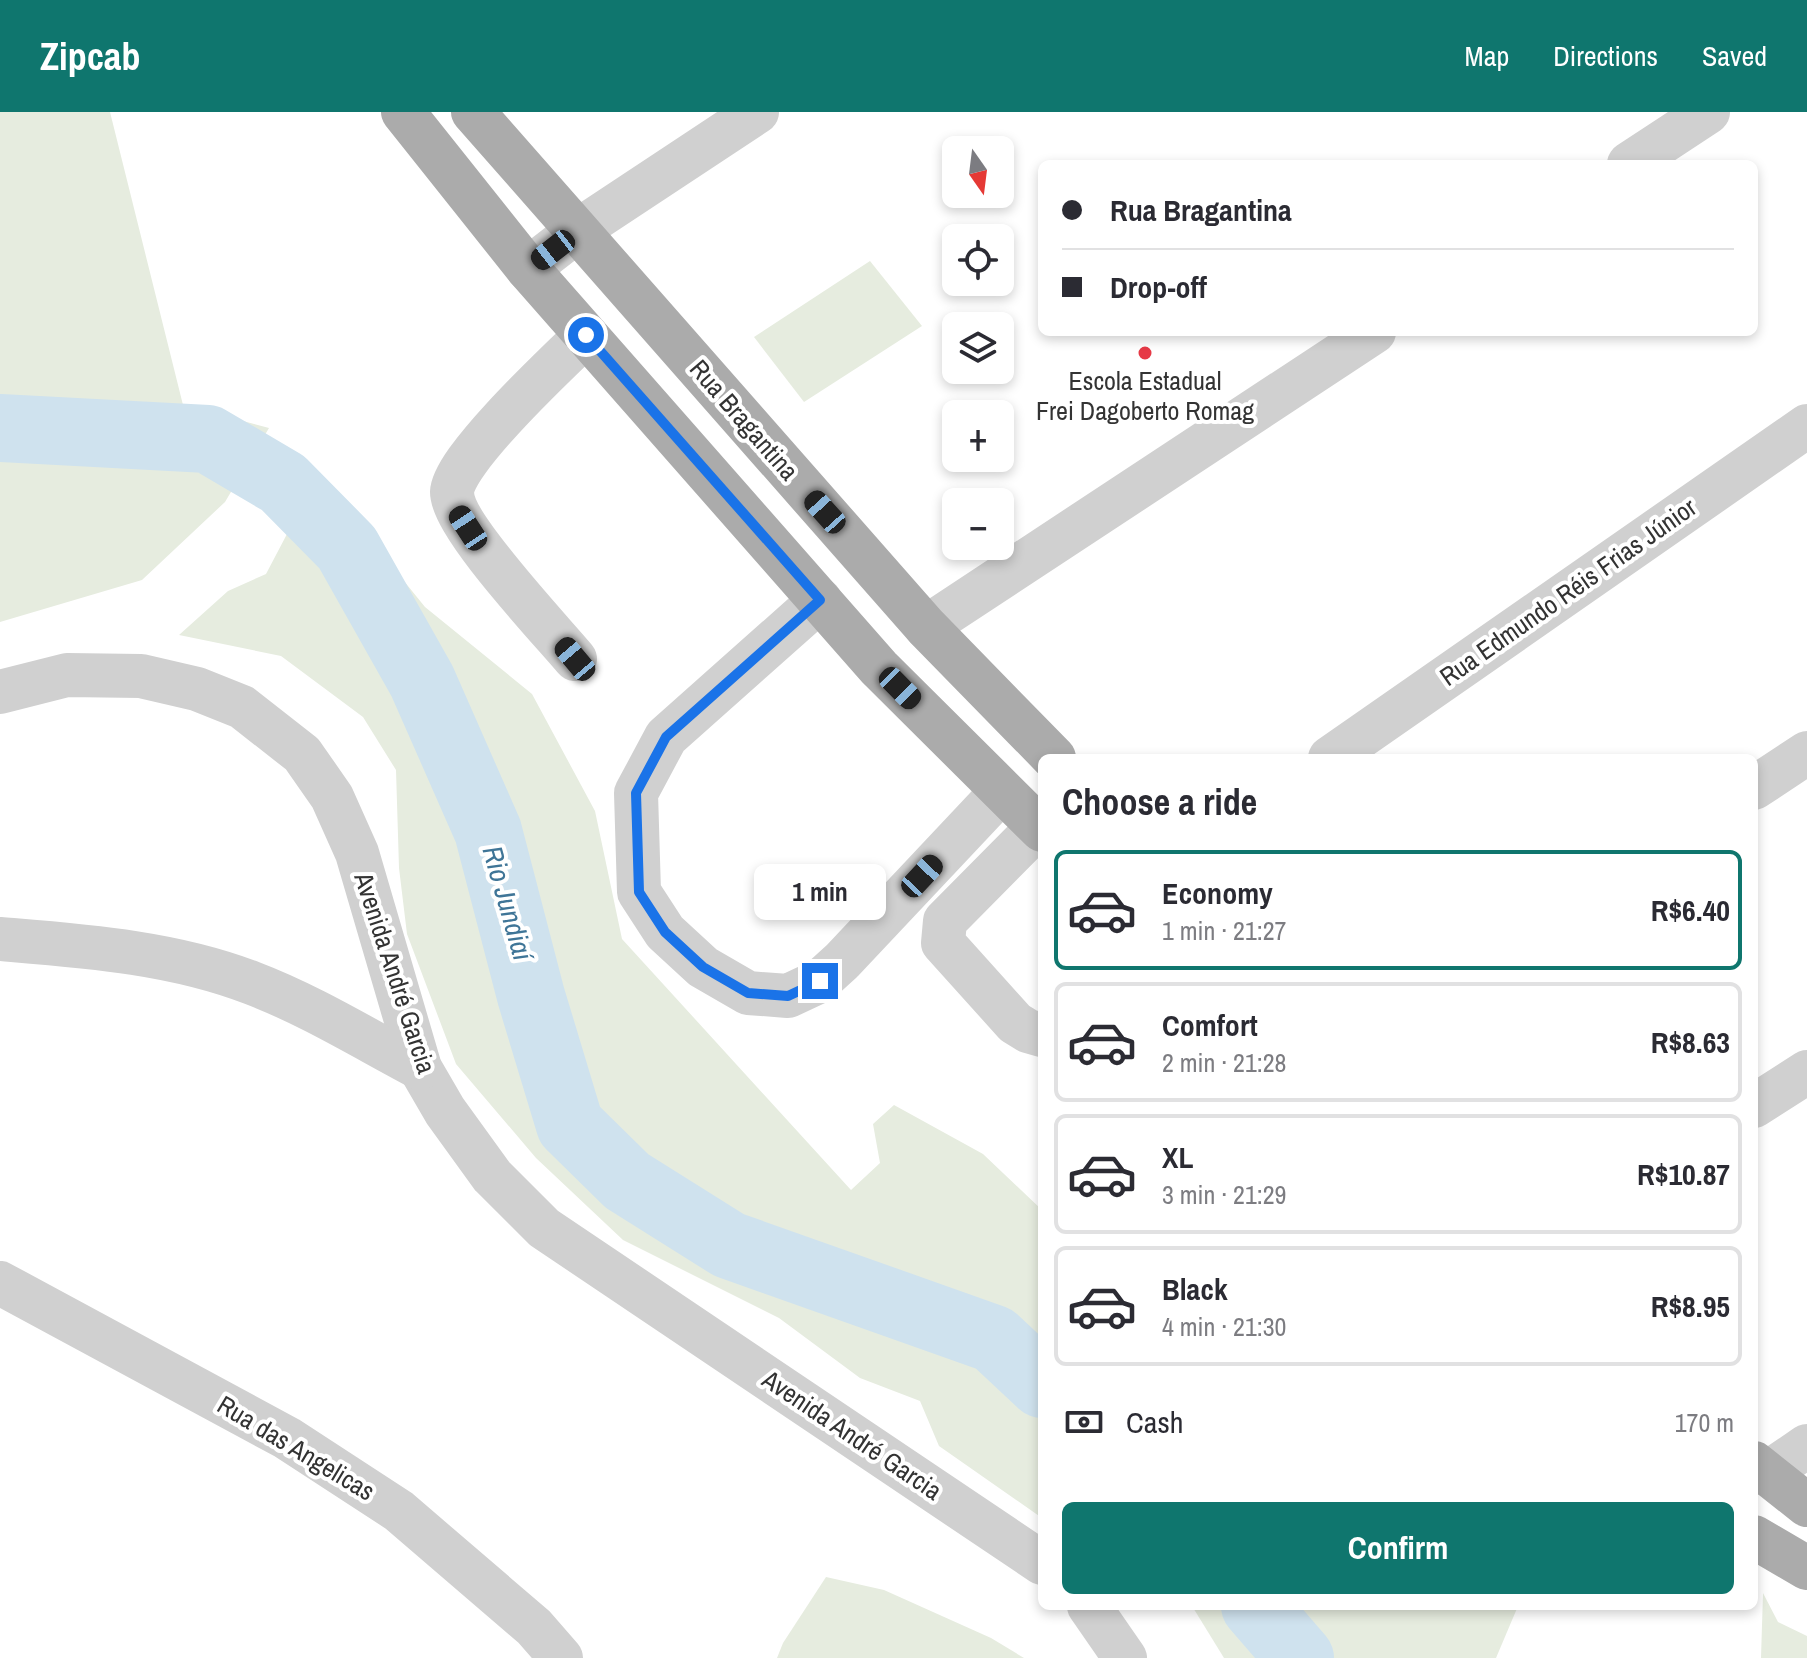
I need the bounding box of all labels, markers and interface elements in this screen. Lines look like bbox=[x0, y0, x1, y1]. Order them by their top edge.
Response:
text: Zipcab bbox=[40, 31, 140, 82]
text: Map bbox=[1465, 37, 1509, 75]
text: Directions bbox=[1553, 37, 1658, 75]
text: Saved bbox=[1702, 37, 1767, 75]
north arrow bbox=[942, 136, 1014, 208]
map controls bbox=[942, 136, 1014, 560]
text: Rua Bragantina bbox=[1110, 190, 1292, 230]
button: locate bbox=[942, 224, 1014, 296]
car bbox=[527, 226, 579, 274]
text: Drop-off bbox=[1110, 267, 1207, 307]
button: layers bbox=[942, 312, 1014, 384]
route start bbox=[568, 317, 604, 353]
marker: Escola Estadual Frei Dagoberto Romag bbox=[1136, 344, 1154, 362]
street label: Rua Bragantina bbox=[682, 352, 807, 488]
place label: Escola Estadual Frei Dagoberto Romag bbox=[1036, 363, 1254, 428]
button: + bbox=[942, 400, 1014, 472]
car bbox=[800, 486, 850, 538]
button: − bbox=[942, 488, 1014, 560]
street label: Rua Edmundo Réis Frias Júnior bbox=[1432, 490, 1703, 694]
car bbox=[445, 501, 491, 555]
car bbox=[550, 633, 600, 685]
car bbox=[875, 663, 925, 713]
text: Choose a ride bbox=[1062, 778, 1257, 826]
water label: Rio Jundiaí bbox=[474, 841, 543, 967]
car bbox=[897, 850, 947, 902]
callout: 1 min bbox=[754, 865, 886, 921]
street label: Avenida André Garcia bbox=[346, 867, 445, 1078]
text: Economy bbox=[1162, 873, 1273, 913]
text: 1 min bbox=[792, 874, 848, 909]
icon: car bbox=[1066, 874, 1138, 946]
text: R$6.40 bbox=[1651, 890, 1730, 930]
text: 1 min · 21:27 bbox=[1162, 913, 1286, 948]
route end bbox=[802, 963, 838, 999]
text: Comfort bbox=[1162, 1005, 1258, 1045]
icon: car bbox=[1066, 1006, 1138, 1078]
text: R$8.63 bbox=[1651, 1022, 1730, 1062]
text: 2 min · 21:28 bbox=[1162, 1045, 1286, 1080]
text: XL bbox=[1162, 1137, 1193, 1177]
icon: car bbox=[1066, 1138, 1138, 1210]
text: R$10.87 bbox=[1637, 1154, 1730, 1194]
text: 3 min · 21:29 bbox=[1162, 1177, 1286, 1212]
text: Black bbox=[1162, 1269, 1228, 1309]
icon: car bbox=[1066, 1270, 1138, 1342]
text: R$8.95 bbox=[1651, 1286, 1730, 1326]
text: 4 min · 21:30 bbox=[1162, 1309, 1286, 1344]
street label: Avenida André Garcia bbox=[755, 1361, 949, 1508]
street label: Rua das Angelicas bbox=[211, 1387, 381, 1508]
icon: cash bbox=[1062, 1400, 1106, 1444]
text: Cash bbox=[1126, 1402, 1183, 1442]
text: 170 m bbox=[1675, 1405, 1734, 1440]
button: Confirm bbox=[1062, 1502, 1734, 1594]

